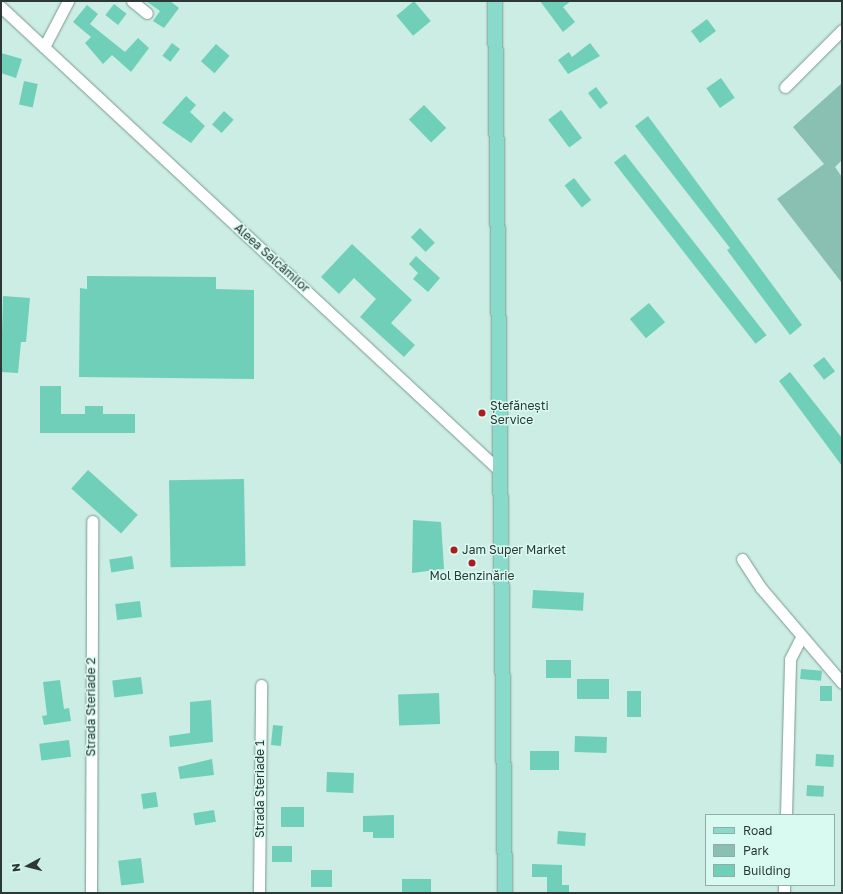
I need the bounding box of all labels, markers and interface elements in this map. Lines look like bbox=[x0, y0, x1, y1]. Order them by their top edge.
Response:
street label: Aleea Salcâmilor bbox=[231, 220, 313, 296]
place label: Ștefănești Service bbox=[490, 399, 549, 427]
marker: Ștefănești Service bbox=[477, 408, 487, 418]
place label: Jam Super Market bbox=[462, 543, 566, 557]
marker: Jam Super Market bbox=[449, 545, 459, 555]
marker: Mol Benzinărie bbox=[467, 558, 477, 568]
place label: Mol Benzinărie bbox=[429, 569, 515, 583]
street label: Strada Steriade 2 bbox=[84, 658, 98, 756]
street label: Strada Steriade 1 bbox=[253, 740, 267, 838]
legend bbox=[705, 814, 835, 886]
text: Road bbox=[743, 823, 772, 838]
text: Park bbox=[743, 843, 769, 858]
north arrow bbox=[8, 846, 48, 886]
text: N bbox=[9, 863, 23, 872]
text: Building bbox=[743, 863, 791, 878]

